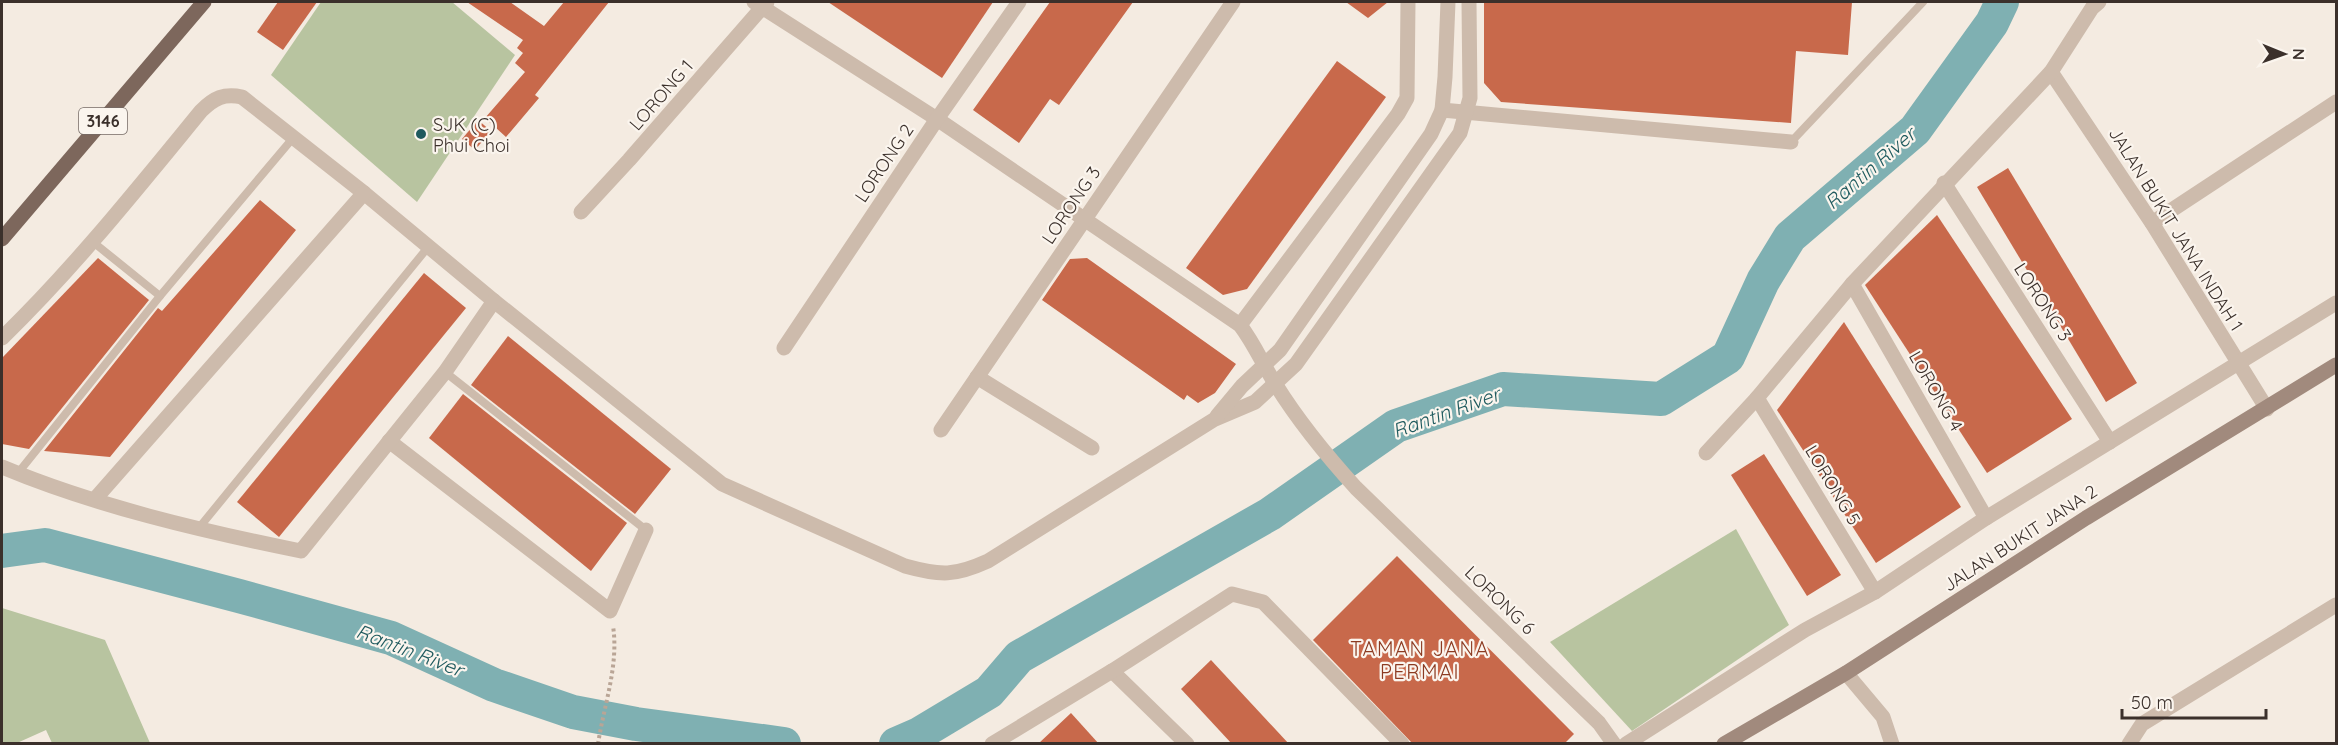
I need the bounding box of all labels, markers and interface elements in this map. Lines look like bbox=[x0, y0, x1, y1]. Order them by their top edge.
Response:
north arrow bbox=[2254, 24, 2314, 84]
text: N bbox=[2289, 48, 2309, 60]
street label: LORONG 1 bbox=[624, 55, 698, 135]
road number: 3146 bbox=[79, 108, 127, 134]
place label: SJK (C) Phui Choi bbox=[433, 113, 510, 157]
street label: LORONG 2 bbox=[849, 120, 919, 206]
water label: Rantin River bbox=[1819, 120, 1922, 214]
street label: JALAN BUKIT JANA INDAH 1 bbox=[2104, 123, 2248, 335]
marker: SJK (C) Phui Choi bbox=[414, 127, 428, 141]
street label: LORONG 3 bbox=[1037, 162, 1105, 248]
street label: LORONG 3 bbox=[2009, 258, 2077, 346]
street label: LORONG 4 bbox=[1904, 347, 1968, 435]
water label: Rantin River bbox=[1389, 380, 1505, 443]
street label: LORONG 5 bbox=[1800, 441, 1866, 529]
street label: JALAN BUKIT JANA 2 bbox=[1939, 480, 2101, 596]
street label: LORONG 6 bbox=[1460, 561, 1540, 639]
water label: Rantin River bbox=[353, 618, 469, 683]
district label: TAMAN JANA PERMAI bbox=[1350, 636, 1490, 684]
scale bar bbox=[2122, 682, 2266, 720]
text: 50 m bbox=[2131, 691, 2173, 714]

